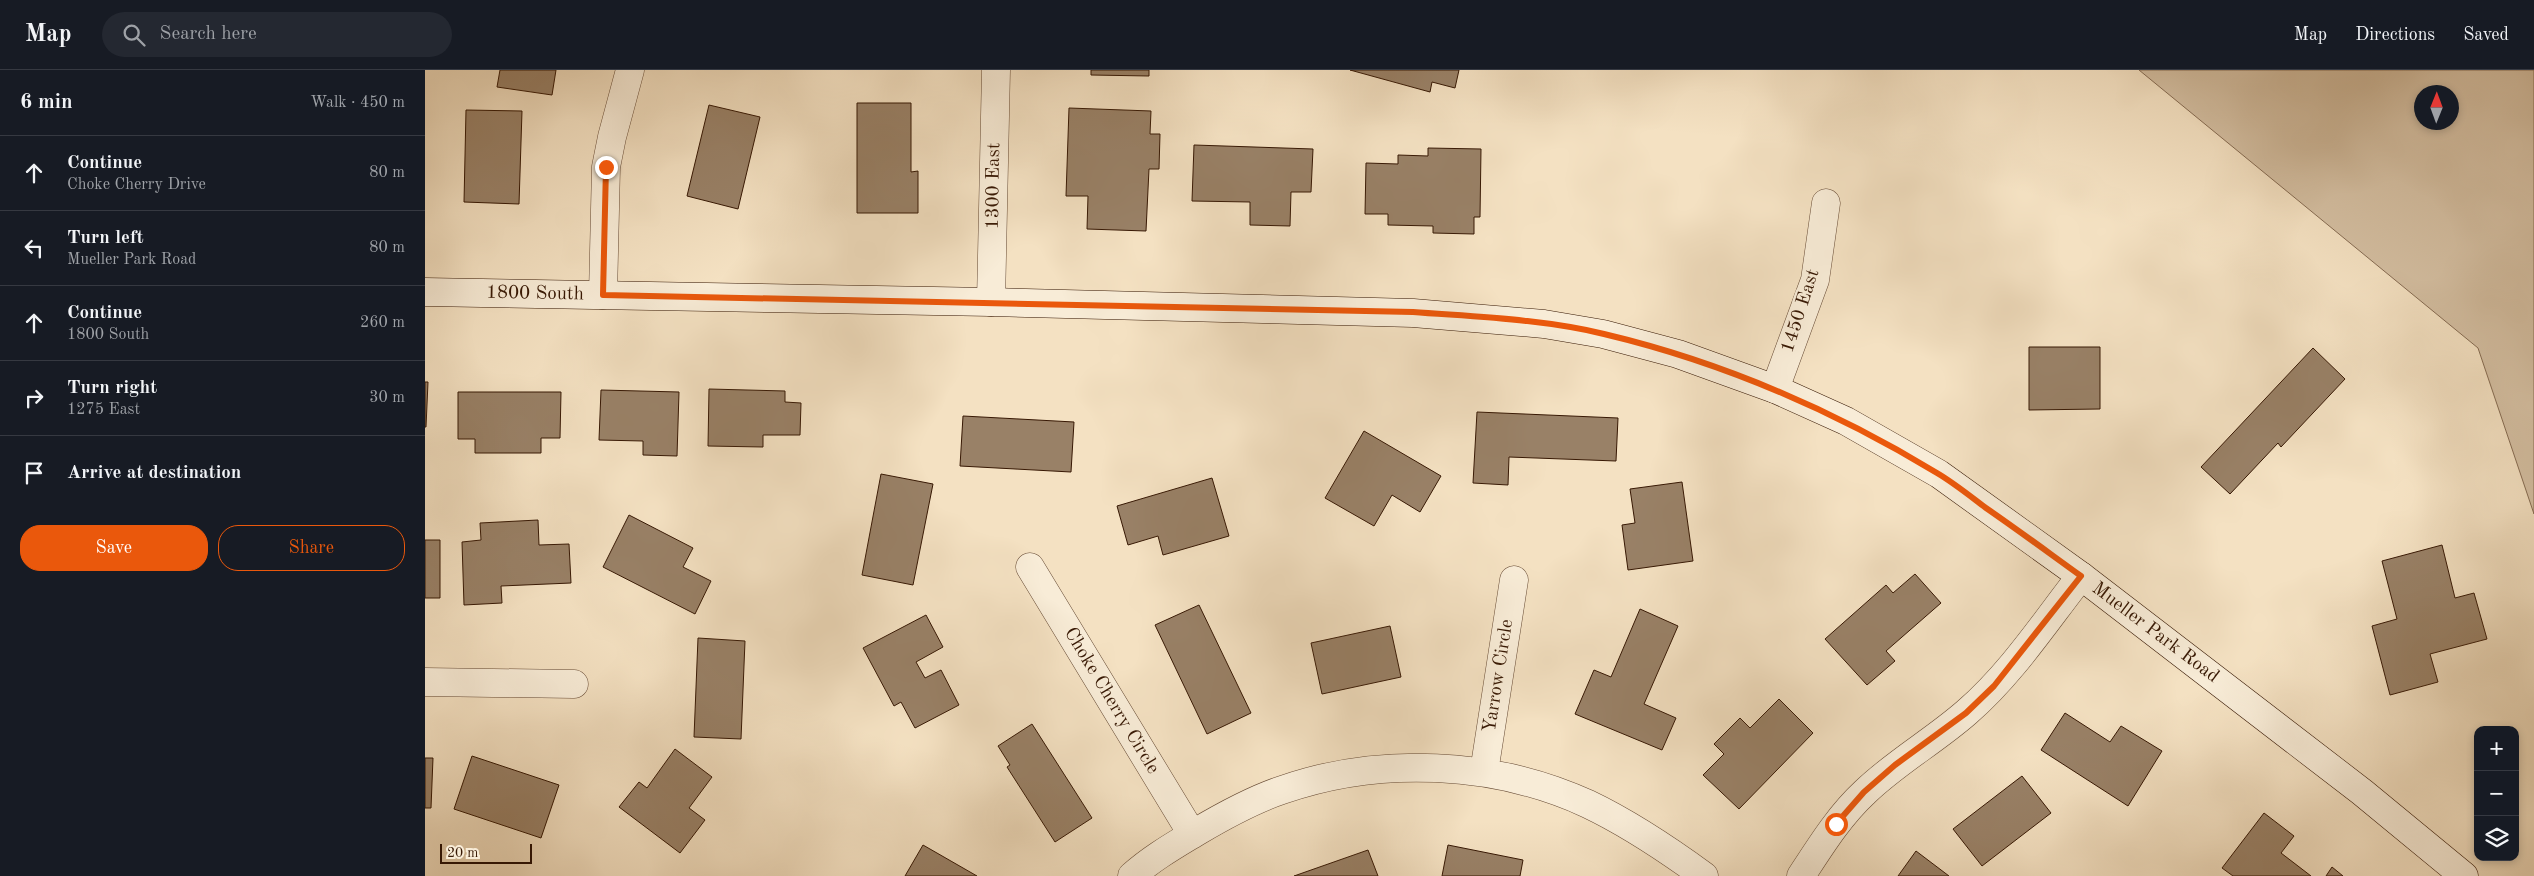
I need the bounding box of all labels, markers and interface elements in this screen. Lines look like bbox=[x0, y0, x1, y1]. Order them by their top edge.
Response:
search box bbox=[102, 12, 452, 57]
icon: search bbox=[120, 21, 148, 49]
text: Map bbox=[25, 23, 72, 47]
text: Search here bbox=[160, 25, 257, 44]
text: Map bbox=[2294, 26, 2327, 44]
text: Directions bbox=[2355, 26, 2435, 44]
text: Saved bbox=[2463, 26, 2509, 44]
north arrow bbox=[2414, 85, 2459, 130]
text: 6 min bbox=[20, 92, 73, 113]
text: Walk · 450 m bbox=[310, 95, 405, 111]
street label: 1300 East bbox=[984, 142, 1004, 230]
text: Continue bbox=[67, 154, 142, 173]
route end bbox=[595, 156, 618, 179]
icon: ahead bbox=[20, 159, 48, 187]
text: 80 m bbox=[369, 165, 405, 181]
text: Choke Cherry Drive bbox=[67, 177, 206, 193]
text: Turn left bbox=[67, 229, 144, 248]
icon: left bbox=[20, 234, 48, 262]
text: 80 m bbox=[369, 240, 405, 256]
text: Mueller Park Road bbox=[67, 252, 196, 268]
street label: 1450 East bbox=[1779, 267, 1823, 355]
street label: 1800 South bbox=[486, 284, 584, 304]
text: Continue bbox=[67, 304, 142, 323]
icon: ahead bbox=[20, 309, 48, 337]
text: 260 m bbox=[360, 315, 405, 331]
text: 1800 South bbox=[67, 327, 149, 343]
text: Turn right bbox=[67, 379, 157, 398]
icon: right bbox=[20, 384, 48, 412]
text: 30 m bbox=[369, 390, 405, 406]
text: 1275 East bbox=[67, 402, 140, 418]
icon: arrive bbox=[20, 459, 48, 487]
text: Arrive at destination bbox=[67, 464, 241, 483]
button: Save bbox=[20, 525, 208, 571]
button: Share bbox=[218, 525, 405, 571]
street label: Mueller Park Road bbox=[2088, 579, 2222, 687]
street label: Yarrow Circle bbox=[1481, 618, 1517, 734]
street label: Choke Cherry Circle bbox=[1060, 625, 1162, 777]
map controls bbox=[2474, 726, 2519, 861]
button: + bbox=[2474, 726, 2519, 771]
button: − bbox=[2474, 771, 2519, 816]
route start bbox=[1825, 813, 1848, 836]
button: layers bbox=[2474, 816, 2519, 861]
scale bar bbox=[440, 841, 533, 864]
text: 20 m bbox=[447, 846, 478, 860]

